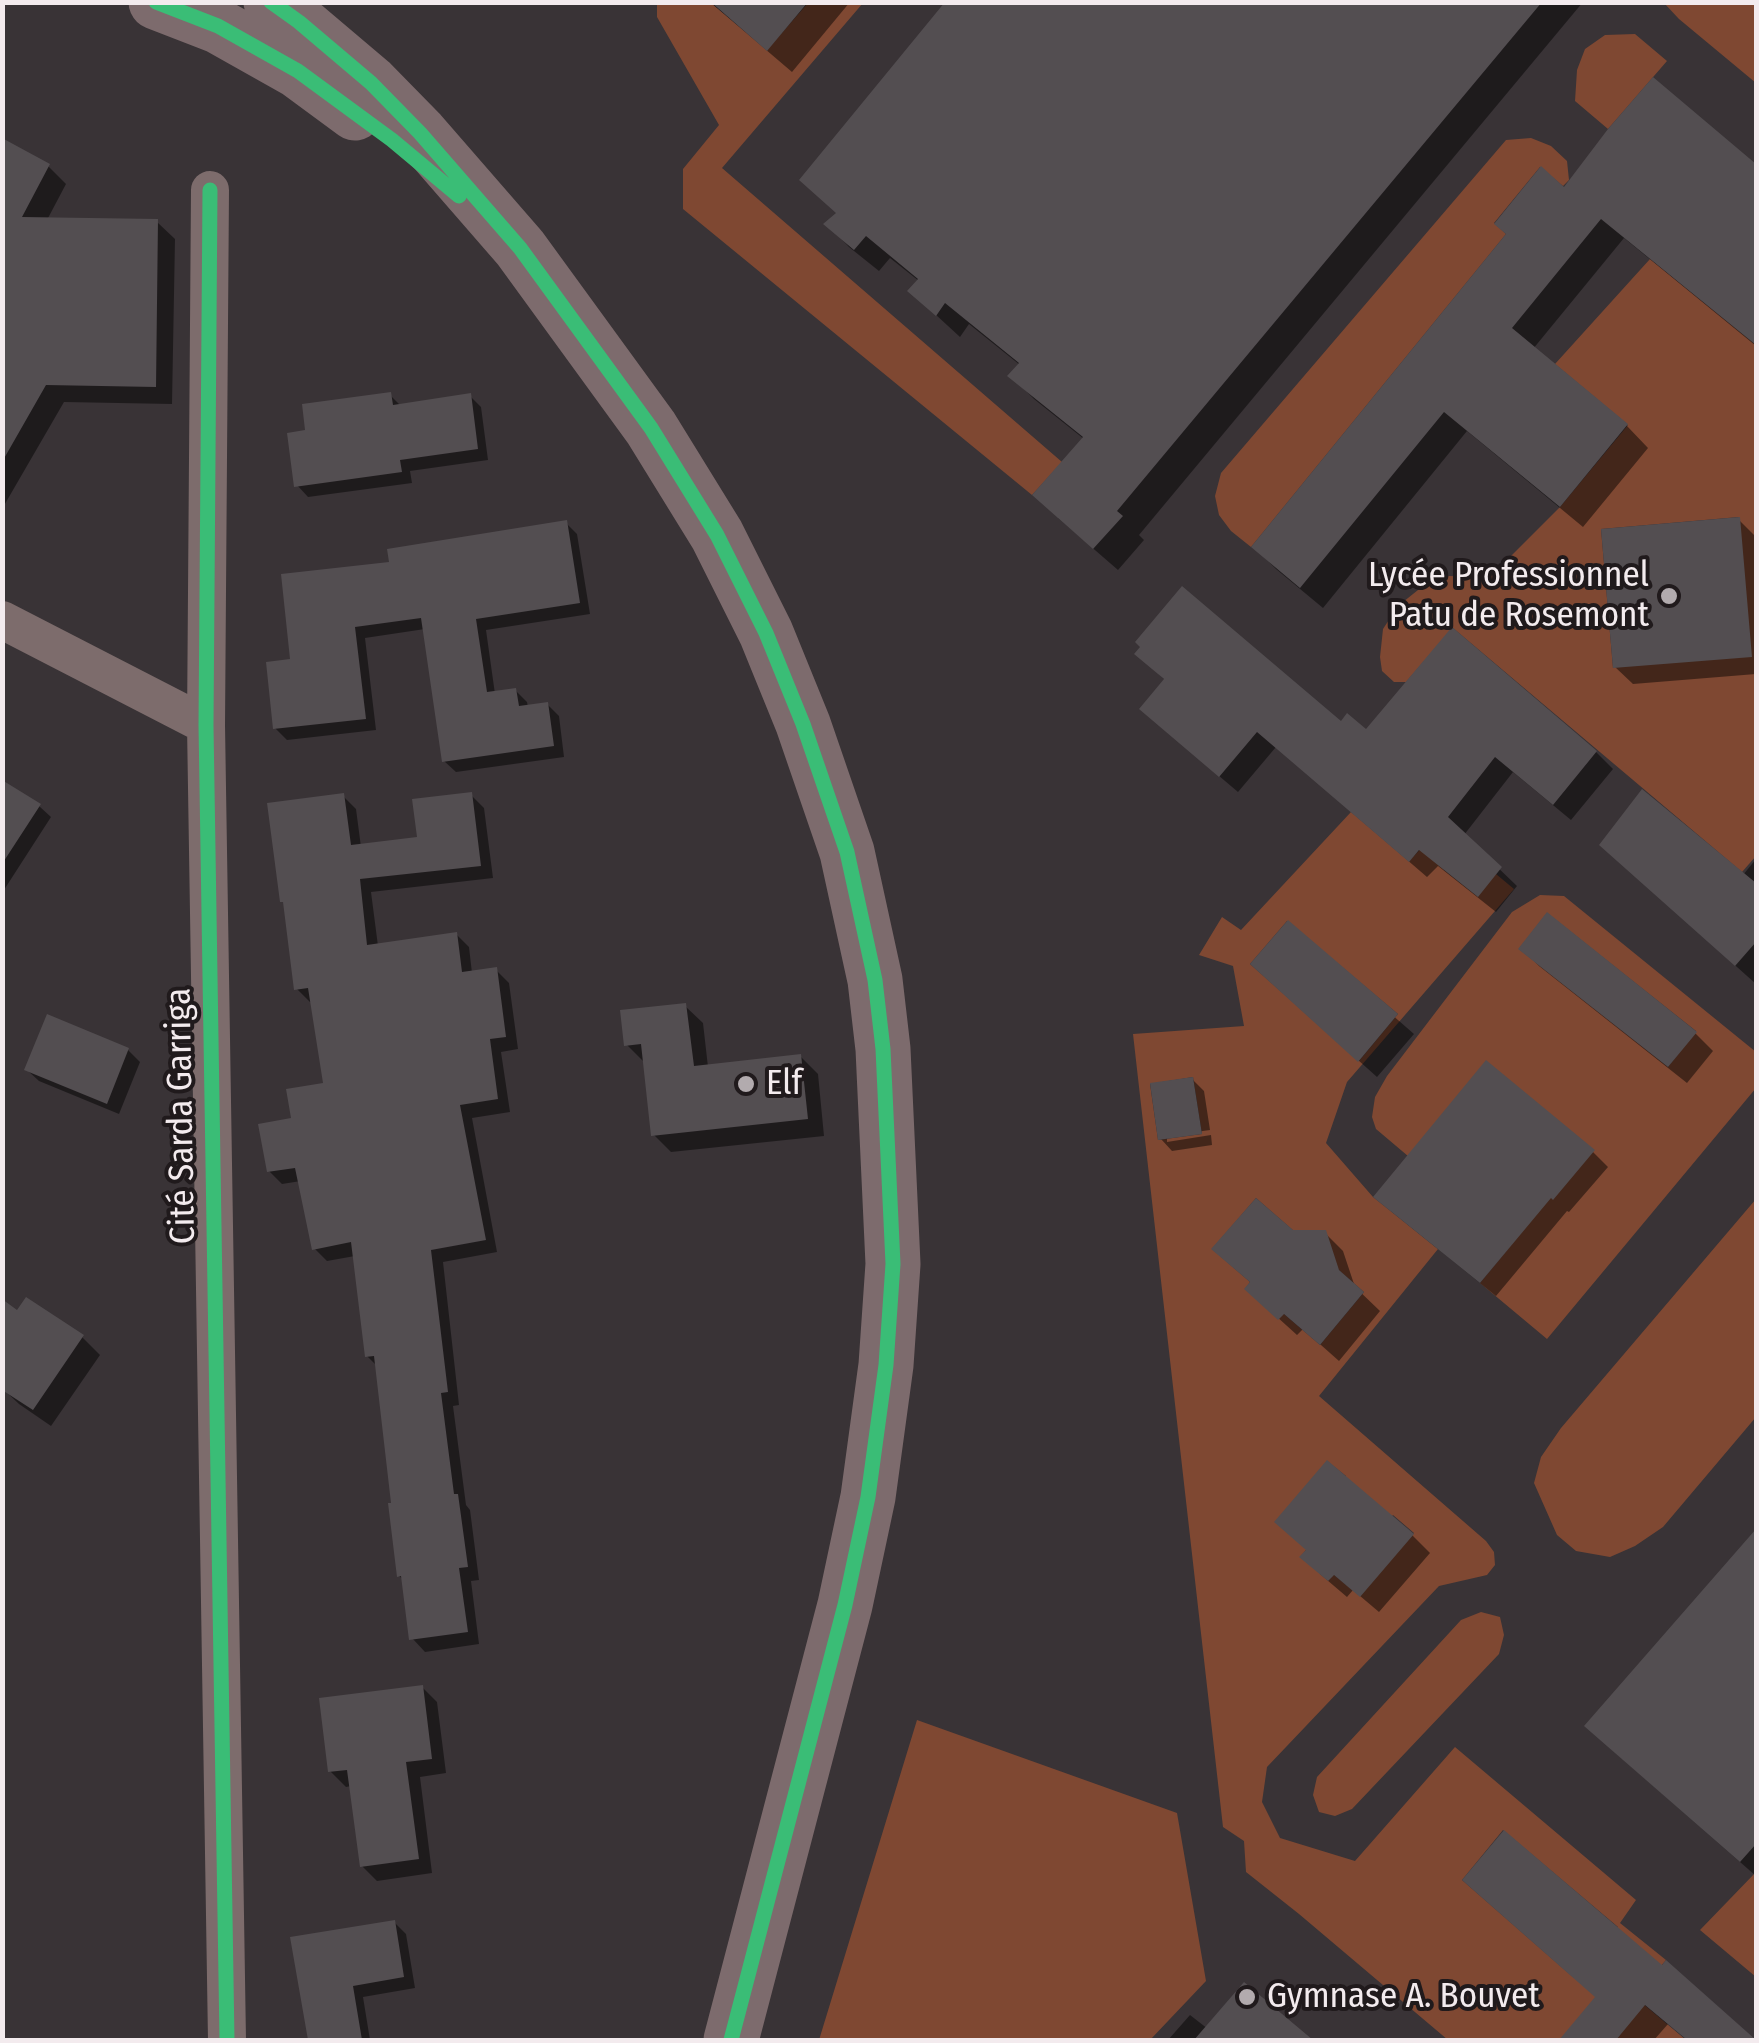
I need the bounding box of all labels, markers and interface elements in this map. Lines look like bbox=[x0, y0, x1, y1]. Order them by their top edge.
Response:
place label: Lycée Professionnel Patu de Rosemont bbox=[1368, 555, 1649, 637]
marker: Lycée Professionnel Patu de Rosemont bbox=[1658, 585, 1680, 607]
street label: Cité Sarda Garriga bbox=[159, 988, 205, 1244]
place label: Elf bbox=[766, 1063, 802, 1105]
marker: Elf bbox=[735, 1073, 757, 1095]
place label: Gymnase A. Bouvet bbox=[1267, 1976, 1540, 2018]
marker: Gymnase A. Bouvet bbox=[1236, 1986, 1258, 2008]

